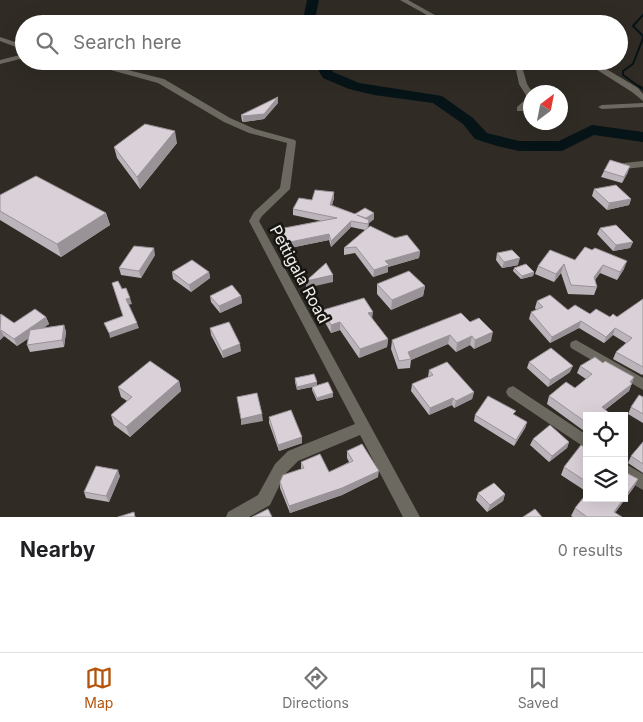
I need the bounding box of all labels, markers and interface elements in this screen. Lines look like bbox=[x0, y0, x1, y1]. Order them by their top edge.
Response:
search box bbox=[15, 15, 628, 70]
icon: search bbox=[33, 29, 61, 57]
text: Search here bbox=[73, 31, 182, 54]
north arrow bbox=[523, 85, 568, 130]
street label: Pettigala Road bbox=[266, 222, 334, 326]
map controls bbox=[583, 412, 628, 502]
button: locate bbox=[583, 412, 628, 457]
button: layers bbox=[583, 457, 628, 502]
text: Nearby bbox=[20, 537, 95, 562]
text: 0 results bbox=[558, 540, 623, 560]
tab: Map bbox=[84, 664, 113, 711]
tab: Directions bbox=[282, 664, 349, 711]
tab: Saved bbox=[518, 664, 559, 711]

